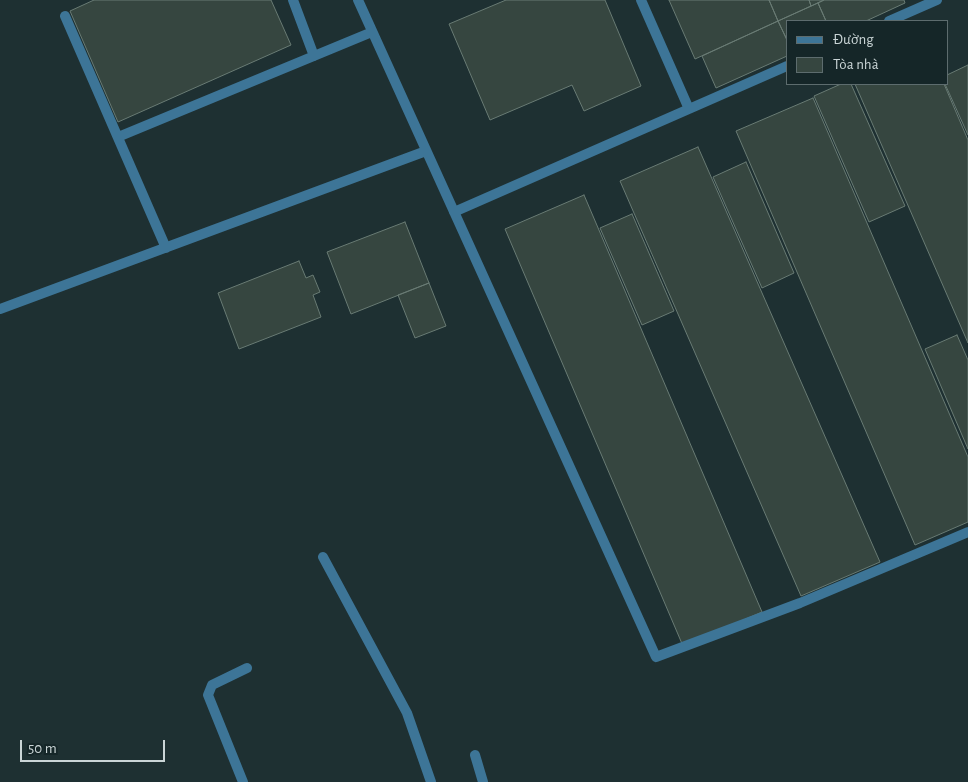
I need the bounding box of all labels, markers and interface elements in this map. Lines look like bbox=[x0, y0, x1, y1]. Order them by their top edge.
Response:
legend bbox=[786, 20, 948, 85]
text: Đường bbox=[833, 32, 873, 47]
text: Tòa nhà bbox=[833, 57, 879, 72]
scale bar bbox=[22, 730, 168, 762]
text: 50 m bbox=[28, 741, 57, 756]

